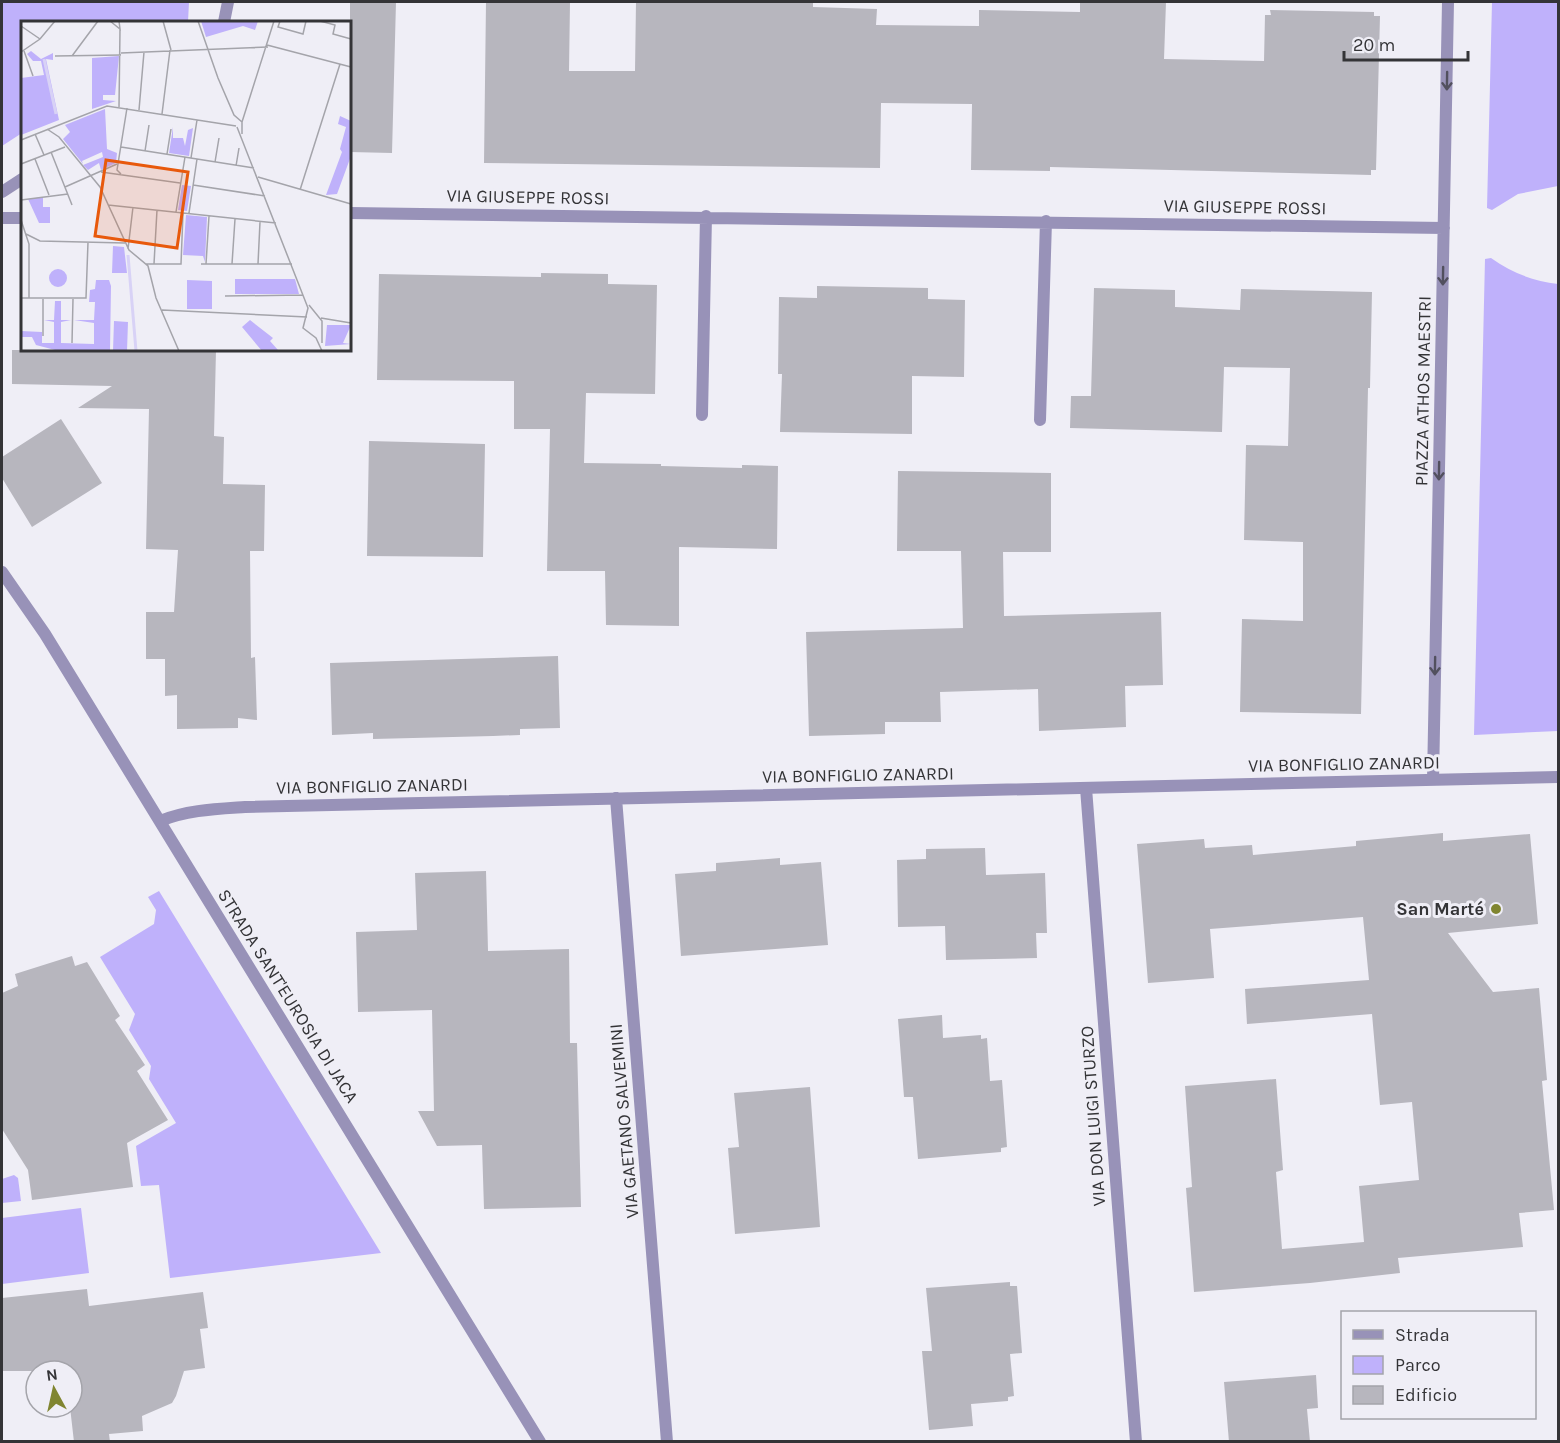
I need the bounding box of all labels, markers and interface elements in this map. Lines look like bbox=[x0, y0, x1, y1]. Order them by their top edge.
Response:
inset map bbox=[21, 21, 351, 351]
scale bar bbox=[1344, 24, 1468, 62]
text: 20 m bbox=[1353, 34, 1395, 56]
one-way arrow bbox=[1441, 70, 1453, 90]
street label: VIA GIUSEPPE ROSSI bbox=[446, 185, 610, 209]
street label: VIA GIUSEPPE ROSSI bbox=[1163, 195, 1327, 219]
one-way arrow bbox=[1437, 265, 1449, 285]
street label: PIAZZA ATHOS MAESTRI bbox=[1410, 296, 1436, 486]
one-way arrow bbox=[1433, 460, 1445, 480]
one-way arrow bbox=[1430, 655, 1441, 675]
street label: VIA BONFIGLIO ZANARDI bbox=[1248, 751, 1440, 777]
street label: VIA BONFIGLIO ZANARDI bbox=[762, 762, 954, 788]
street label: VIA BONFIGLIO ZANARDI bbox=[276, 773, 468, 799]
street label: STRADA SANT'EUROSIA DI JACA bbox=[213, 885, 363, 1107]
place label: San Marté bbox=[1396, 898, 1484, 920]
marker: San Marté bbox=[1489, 902, 1503, 916]
street label: VIA GAETANO SALVEMINI bbox=[605, 1023, 643, 1219]
street label: VIA DON LUIGI STURZO bbox=[1076, 1025, 1110, 1207]
legend bbox=[1341, 1311, 1536, 1419]
text: Strada bbox=[1395, 1324, 1450, 1346]
text: Parco bbox=[1395, 1354, 1441, 1376]
north arrow bbox=[24, 1359, 84, 1419]
text: N bbox=[45, 1364, 59, 1385]
text: Edificio bbox=[1395, 1384, 1457, 1406]

